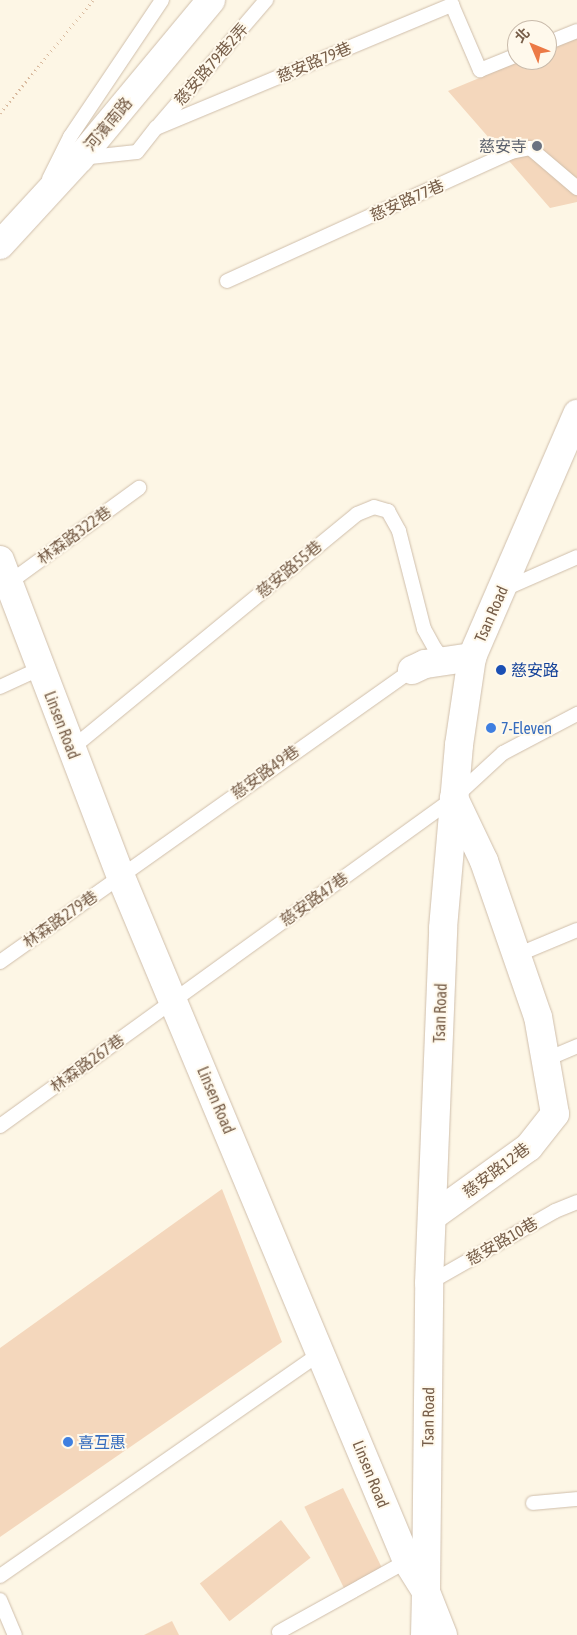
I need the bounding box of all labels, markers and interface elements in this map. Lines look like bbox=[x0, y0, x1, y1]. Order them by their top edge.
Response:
street label: 慈安路79巷2弄 bbox=[170, 19, 252, 109]
north arrow bbox=[507, 20, 557, 70]
text: 北 bbox=[511, 24, 533, 46]
street label: 慈安路79巷 bbox=[274, 38, 354, 86]
street label: 河濱南路 bbox=[80, 93, 136, 155]
place label: 慈安寺 bbox=[479, 136, 527, 156]
marker: 慈安寺 bbox=[531, 140, 543, 152]
street label: 慈安路77巷 bbox=[367, 175, 447, 225]
street label: 林森路322巷 bbox=[33, 502, 115, 568]
street label: 慈安路55巷 bbox=[253, 536, 325, 602]
street label: Tsan Road bbox=[470, 583, 512, 645]
place label: 慈安路 bbox=[511, 660, 559, 680]
marker: 慈安路 bbox=[495, 664, 507, 676]
street label: Linsen Road bbox=[40, 688, 84, 762]
place label: 7-Eleven bbox=[501, 718, 552, 738]
marker: 7-Eleven bbox=[485, 722, 497, 734]
street label: 慈安路49巷 bbox=[227, 741, 303, 803]
street label: 慈安路47巷 bbox=[276, 868, 352, 930]
street label: 林森路279巷 bbox=[19, 886, 101, 952]
street label: Tsan Road bbox=[429, 983, 451, 1043]
street label: 林森路267巷 bbox=[46, 1030, 128, 1096]
street label: Linsen Road bbox=[193, 1064, 239, 1136]
street label: 慈安路12巷 bbox=[459, 1139, 533, 1201]
street label: 慈安路10巷 bbox=[463, 1213, 541, 1269]
street label: Tsan Road bbox=[418, 1387, 438, 1447]
place label: 喜互惠 bbox=[78, 1432, 126, 1452]
marker: 喜互惠 bbox=[62, 1436, 74, 1448]
street label: Linsen Road bbox=[349, 1437, 393, 1511]

